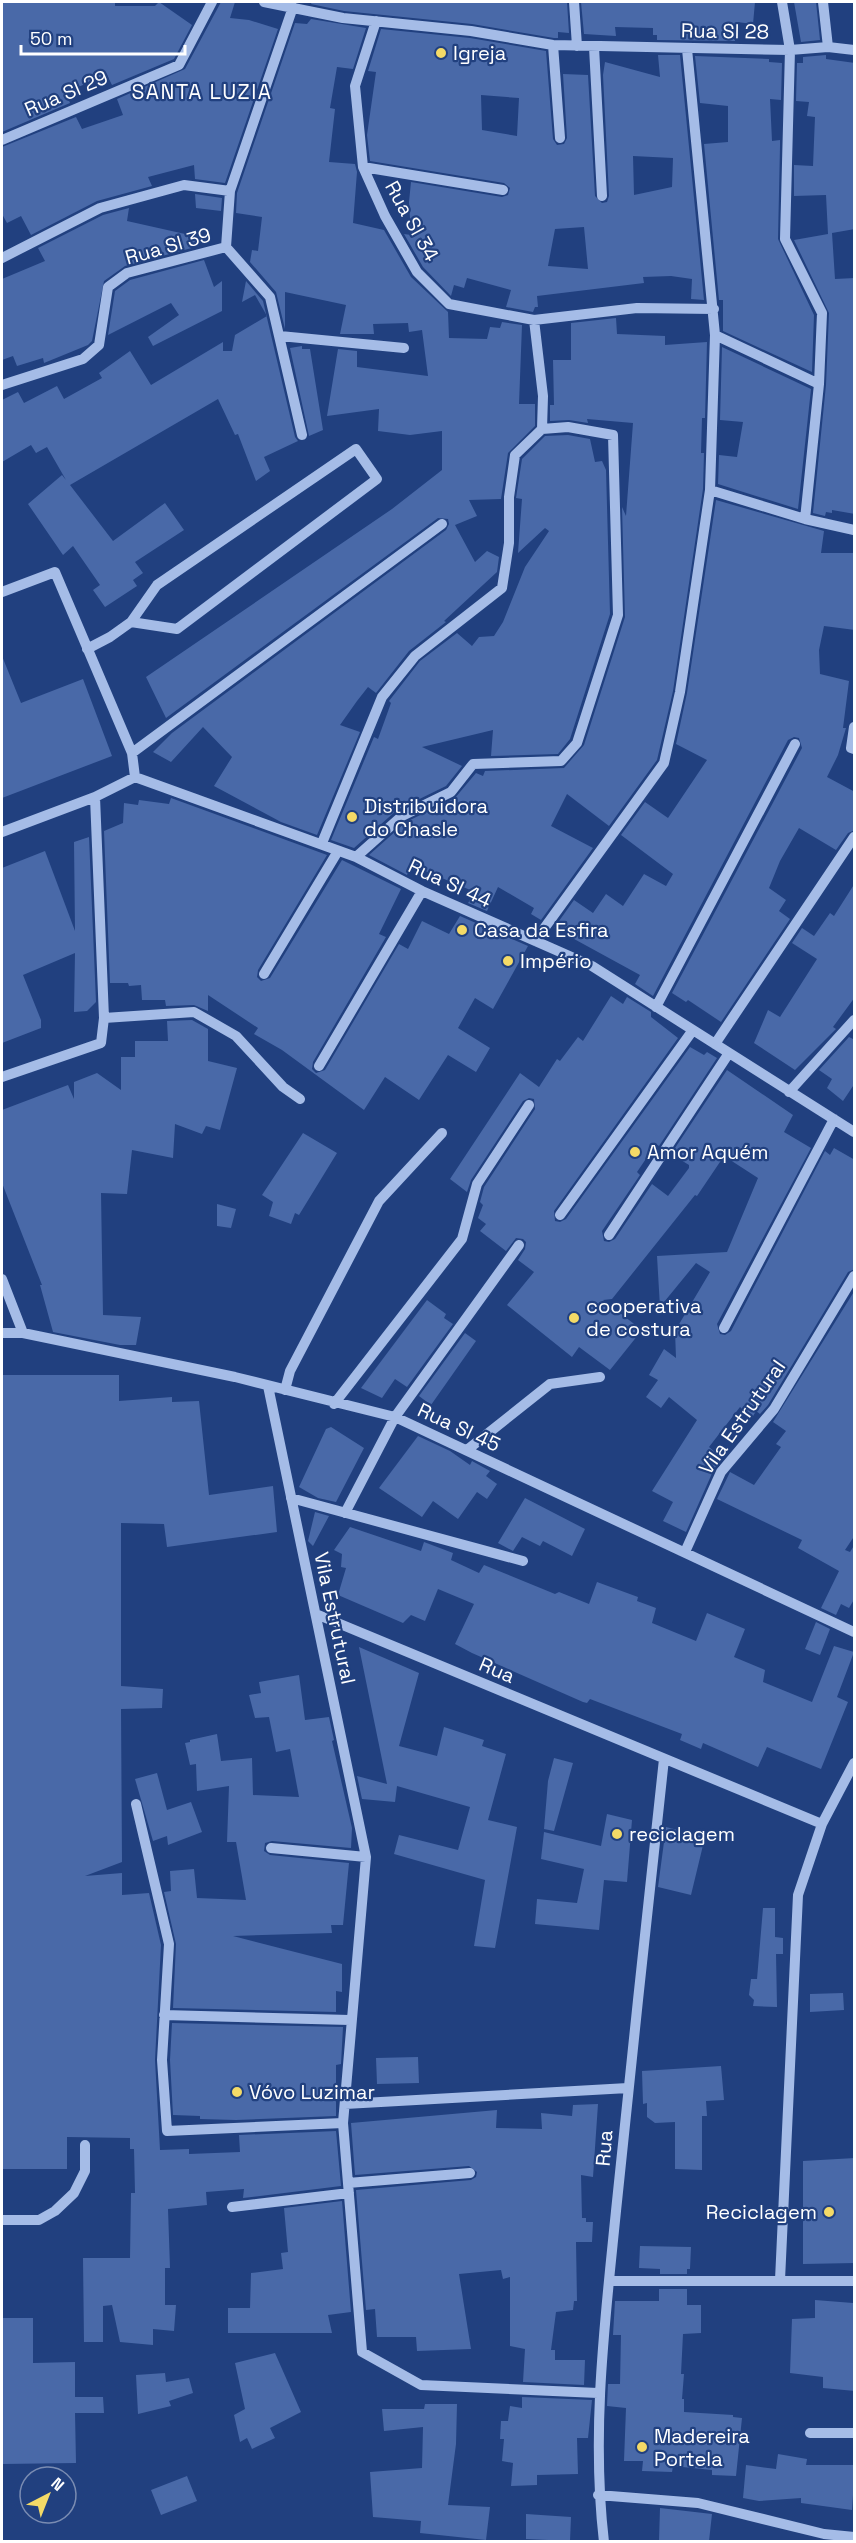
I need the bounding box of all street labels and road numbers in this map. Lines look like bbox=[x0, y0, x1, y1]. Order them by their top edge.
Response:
street label: Rua Sl 28 bbox=[681, 17, 769, 45]
street label: Rua Sl 29 bbox=[20, 64, 112, 122]
street label: Rua Sl 34 bbox=[379, 176, 445, 266]
street label: Rua Sl 39 bbox=[122, 221, 214, 271]
street label: Rua Sl 44 bbox=[404, 852, 496, 914]
street label: Vila Estrutural bbox=[693, 1354, 791, 1480]
street label: Rua Sl 45 bbox=[414, 1397, 505, 1457]
street label: Vila Estrutural bbox=[308, 1550, 362, 1686]
street label: Rua bbox=[475, 1651, 519, 1689]
street label: Rua bbox=[589, 2129, 619, 2167]

